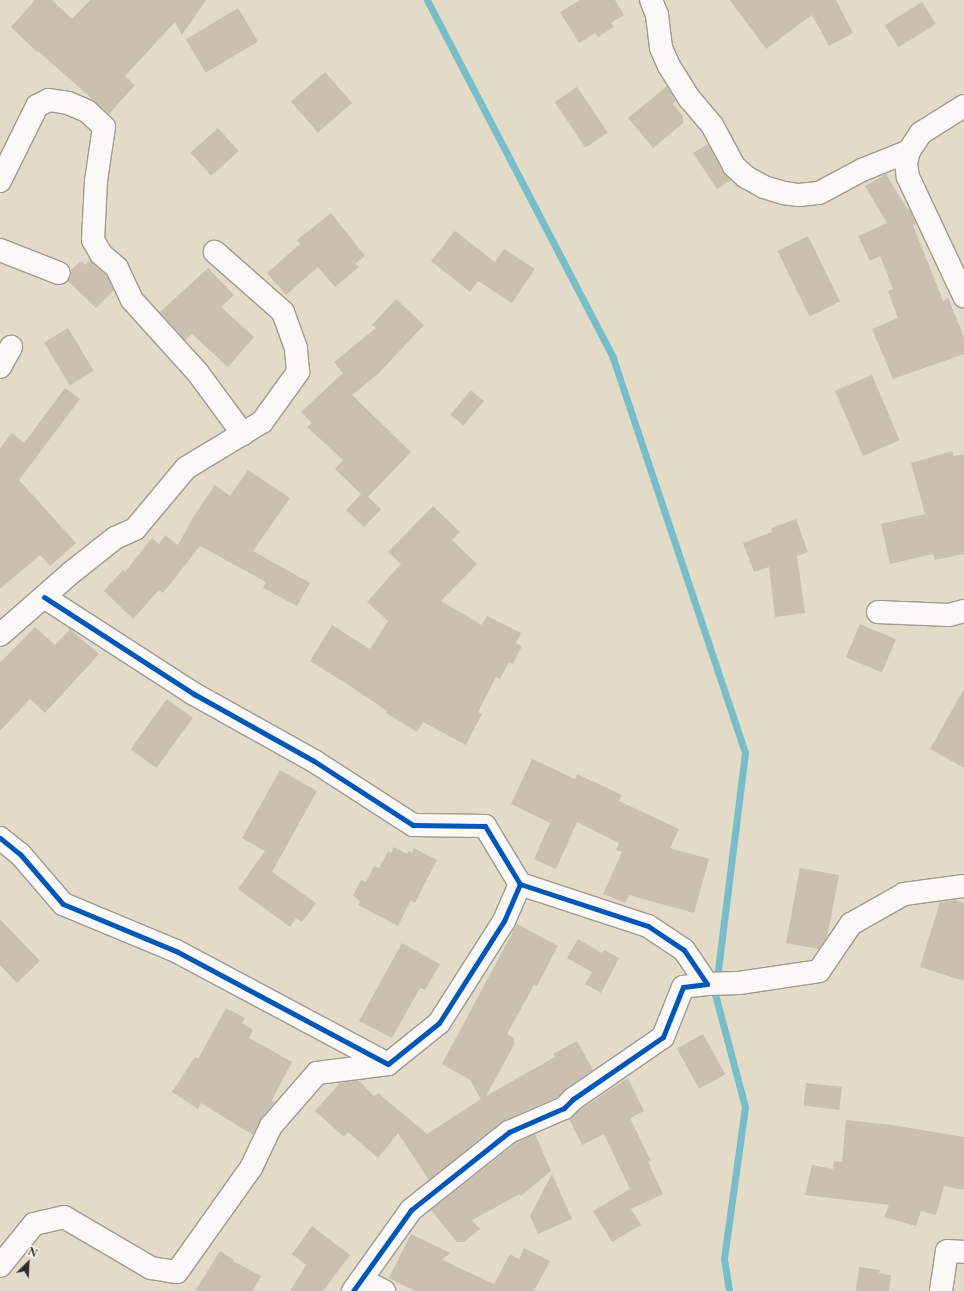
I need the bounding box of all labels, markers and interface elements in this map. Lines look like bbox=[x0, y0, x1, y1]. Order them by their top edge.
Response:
north arrow bbox=[8, 1243, 48, 1283]
text: N bbox=[26, 1244, 40, 1260]

